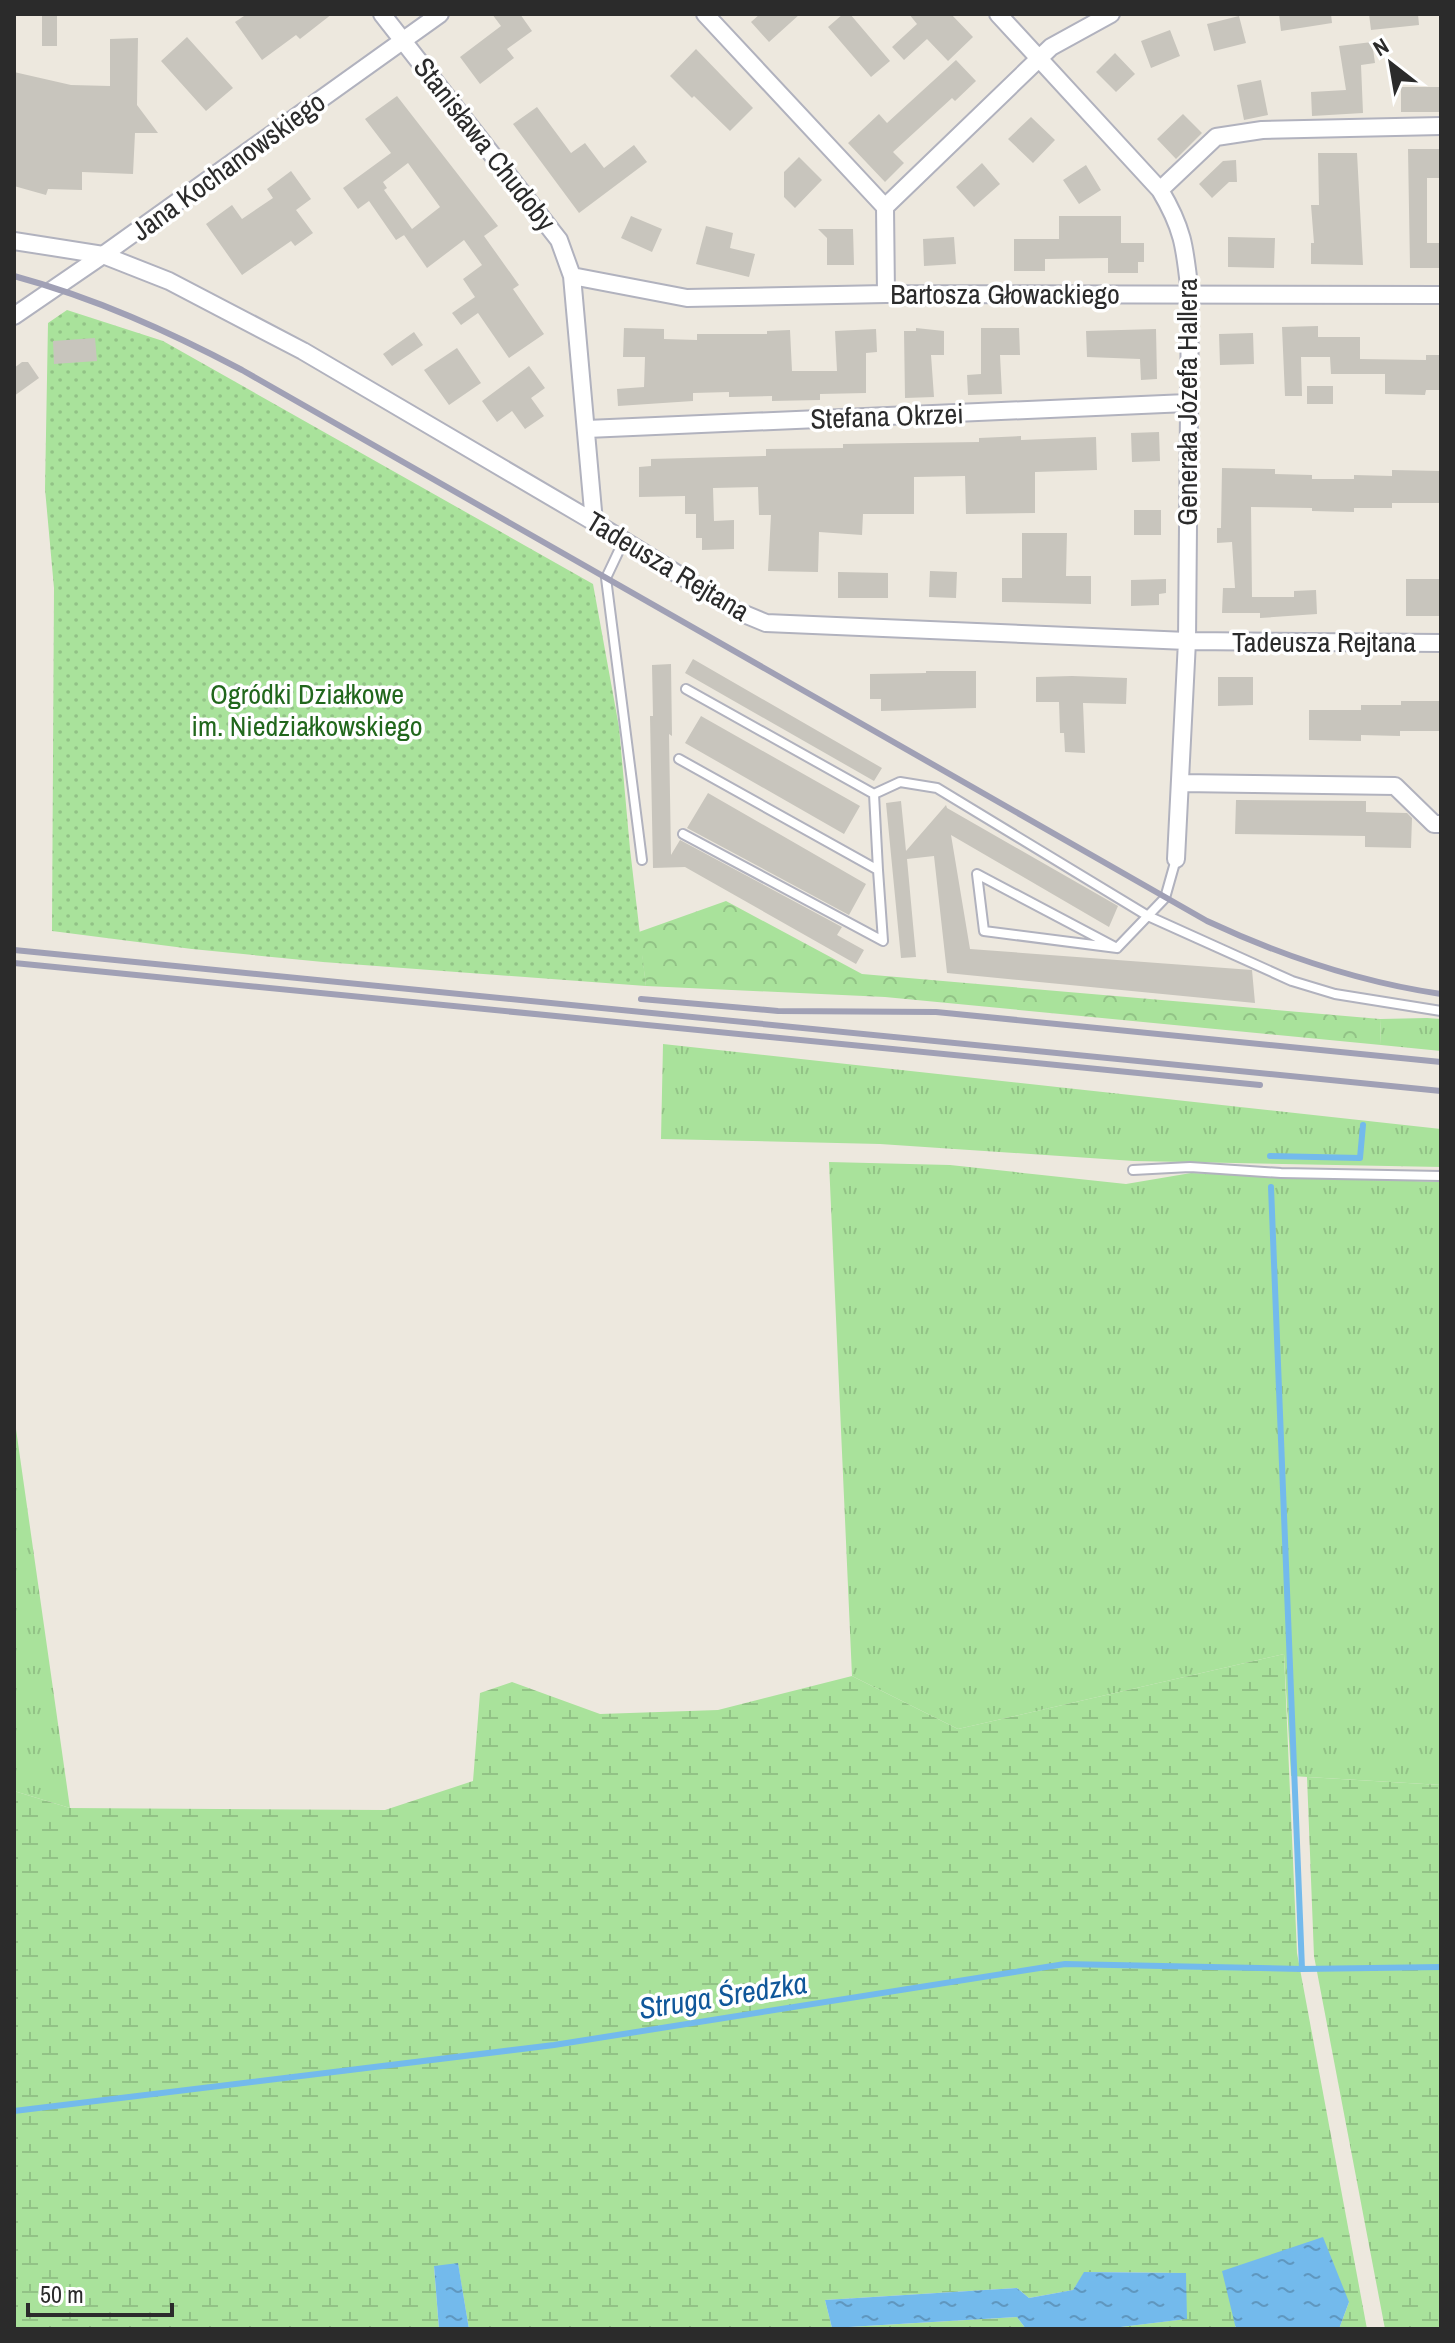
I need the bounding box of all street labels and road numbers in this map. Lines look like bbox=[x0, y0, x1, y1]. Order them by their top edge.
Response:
street label: Stanisława Chudoby bbox=[405, 49, 565, 239]
street label: Jana Kochanowskiego bbox=[123, 83, 333, 249]
street label: Bartosza Głowackiego bbox=[890, 275, 1120, 313]
street label: Generała Józefa Hallera bbox=[1168, 278, 1206, 526]
street label: Stefana Okrzei bbox=[810, 394, 964, 438]
street label: Tadeusza Rejtana bbox=[579, 502, 757, 630]
street label: Tadeusza Rejtana bbox=[1232, 623, 1416, 661]

